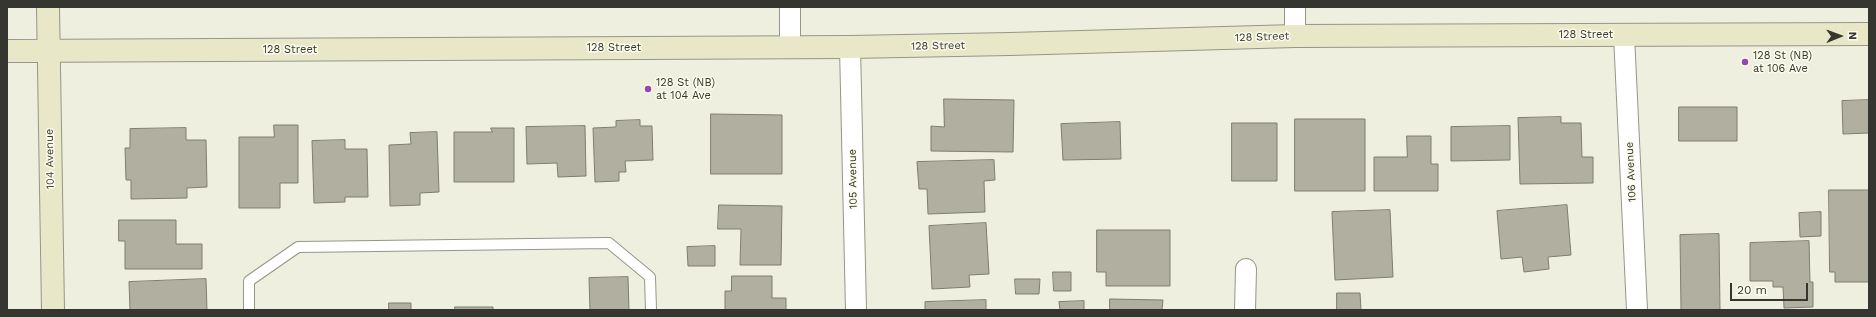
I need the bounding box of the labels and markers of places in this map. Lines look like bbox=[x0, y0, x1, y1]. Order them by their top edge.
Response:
place label: 128 St (NB) at 106 Ave bbox=[1753, 49, 1812, 75]
marker: 128 St (NB) at 106 Ave bbox=[1740, 57, 1750, 67]
place label: 128 St (NB) at 104 Ave bbox=[656, 76, 715, 102]
marker: 128 St (NB) at 104 Ave bbox=[643, 84, 653, 94]

